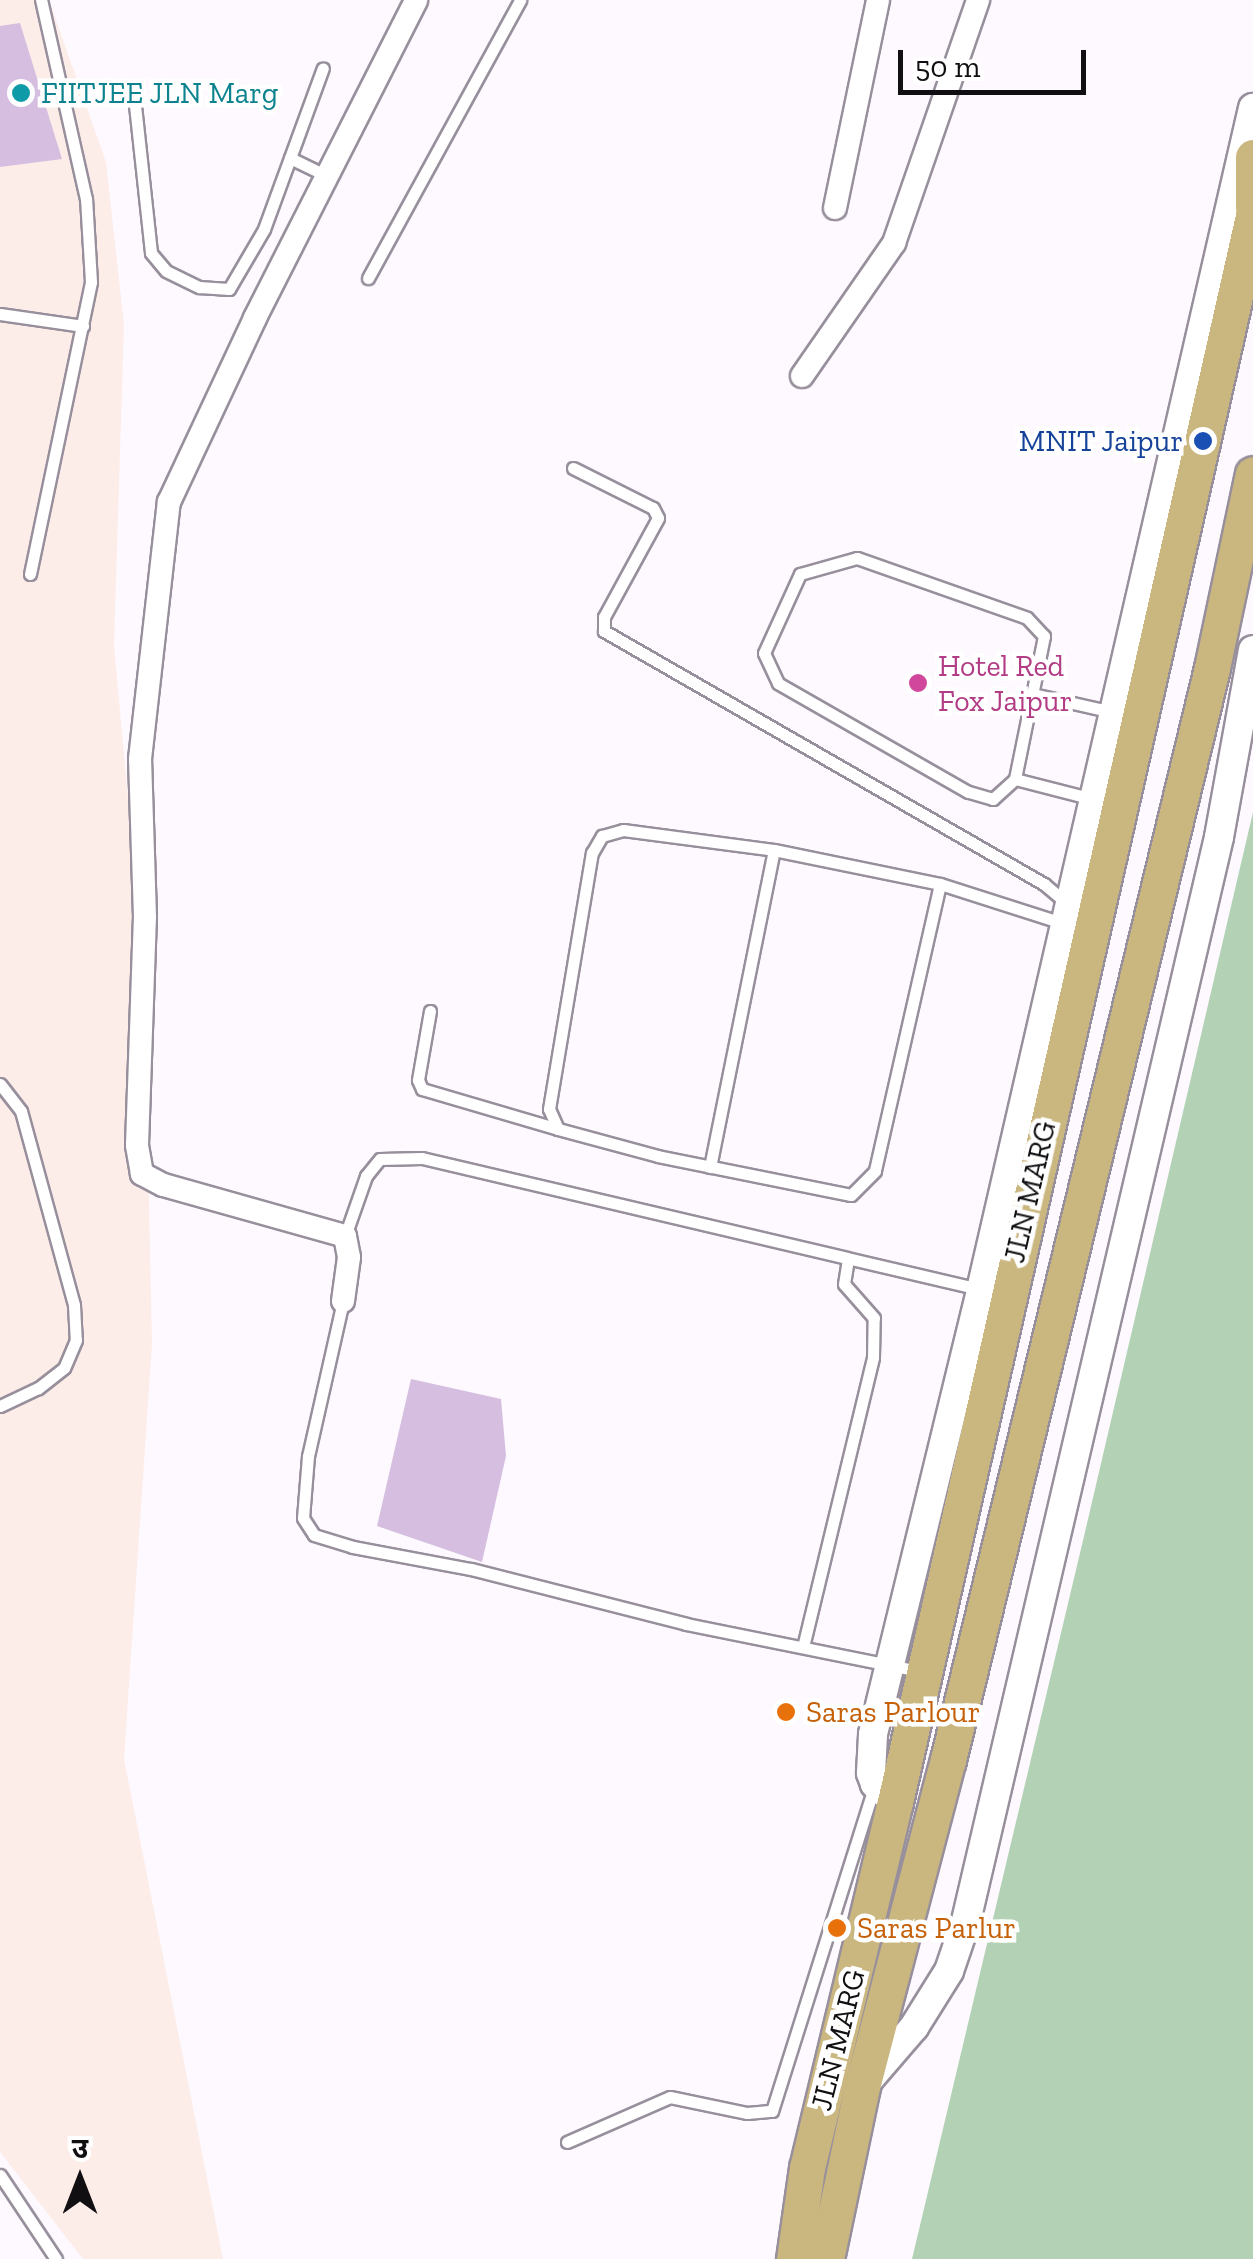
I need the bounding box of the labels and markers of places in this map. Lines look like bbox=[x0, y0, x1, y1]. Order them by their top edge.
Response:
place label: FIITJEE JLN Marg bbox=[41, 75, 279, 111]
marker: FIITJEE JLN Marg bbox=[10, 82, 32, 104]
place label: MNIT Jaipur bbox=[1018, 423, 1183, 459]
marker: MNIT Jaipur bbox=[1192, 430, 1214, 452]
place label: Hotel Red Fox Jaipur bbox=[938, 648, 1073, 718]
marker: Hotel Red Fox Jaipur bbox=[907, 672, 929, 694]
place label: Saras Parlour bbox=[806, 1694, 980, 1730]
marker: Saras Parlour bbox=[775, 1701, 797, 1723]
place label: Saras Parlur bbox=[857, 1910, 1016, 1946]
marker: Saras Parlur bbox=[826, 1917, 848, 1939]

